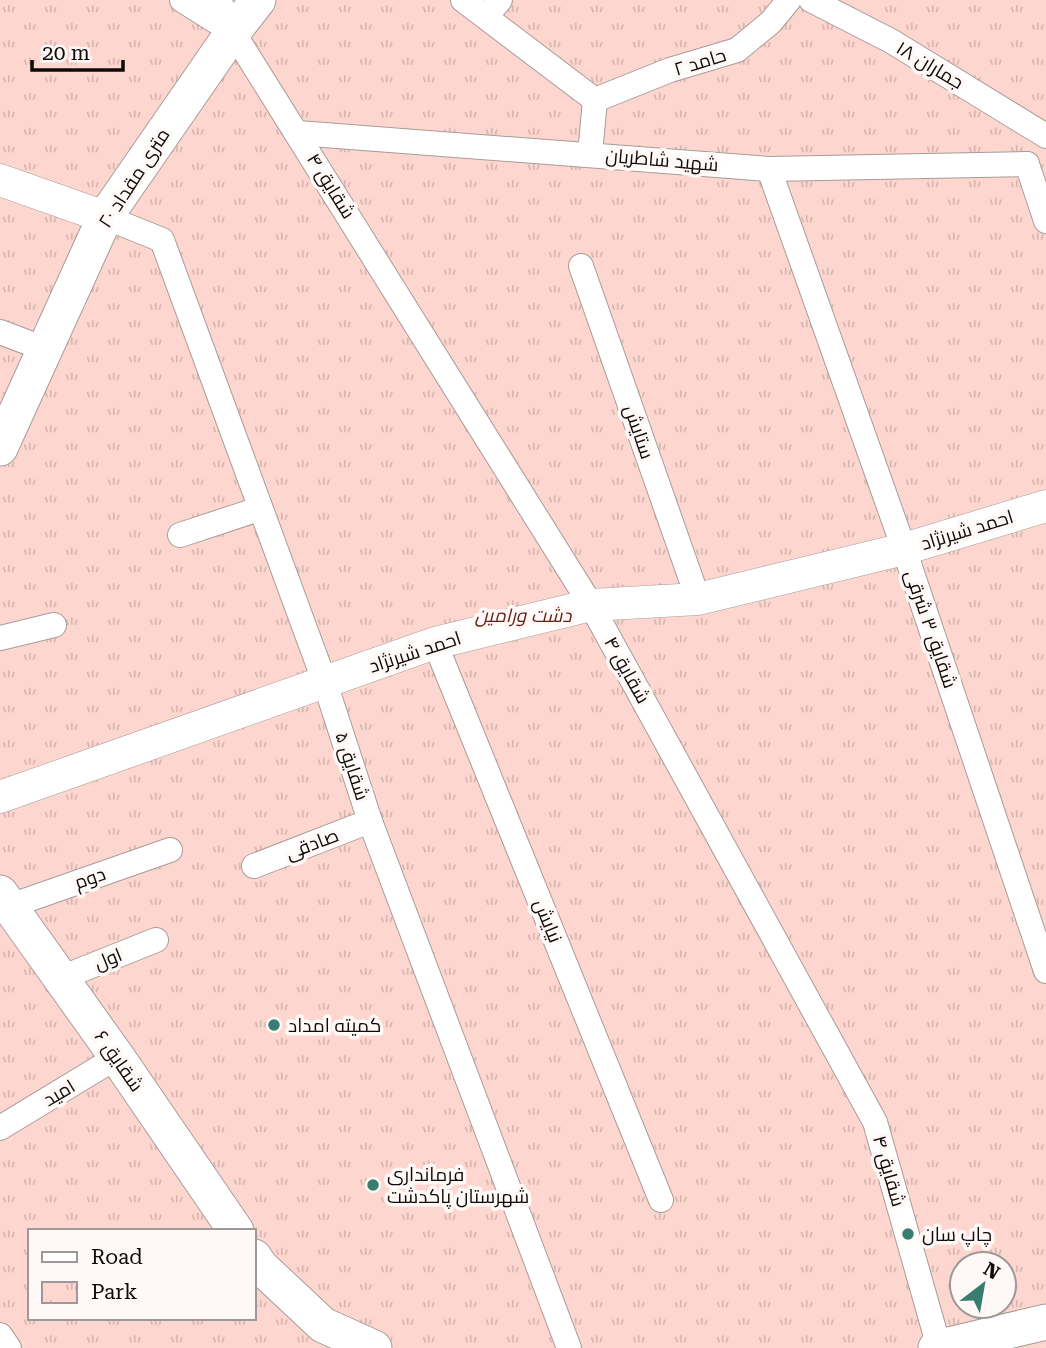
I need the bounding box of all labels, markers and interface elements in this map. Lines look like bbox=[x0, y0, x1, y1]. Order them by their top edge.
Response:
scale bar bbox=[32, 28, 122, 72]
street label: جماران ۱۸ bbox=[892, 36, 968, 94]
text: 20 m bbox=[42, 41, 90, 65]
street label: حامد ۲ bbox=[671, 43, 729, 81]
street label: ۲۰ متری مقداد bbox=[93, 124, 175, 232]
street label: شهید شاطریان bbox=[605, 144, 719, 176]
street label: شقایق ۴ bbox=[301, 149, 360, 224]
street label: ستایش bbox=[619, 402, 659, 462]
street label: احمد شیرنژاد bbox=[918, 505, 1016, 555]
street label: شقایق ۳ شرقی bbox=[899, 567, 962, 692]
park label: دشت ورامین bbox=[475, 604, 572, 627]
street label: احمد شیرنژاد bbox=[366, 626, 464, 678]
street label: شقایق ۴ bbox=[598, 633, 655, 708]
street label: شقایق ۵ bbox=[329, 729, 374, 803]
street label: صادقی bbox=[282, 823, 342, 865]
street label: دوم bbox=[71, 862, 109, 896]
street label: نیایش bbox=[529, 896, 567, 946]
street label: اول bbox=[91, 943, 125, 975]
place label: کمیته امداد bbox=[288, 1014, 381, 1037]
marker: کمیته امداد bbox=[266, 1017, 282, 1033]
street label: شقایق ۶ bbox=[89, 1026, 148, 1097]
street label: امید bbox=[39, 1075, 79, 1111]
street label: شقایق ۴ bbox=[867, 1133, 910, 1210]
place label: فرمانداری شهرستان پاکدشت bbox=[387, 1163, 529, 1209]
marker: فرمانداری شهرستان پاکدشت bbox=[365, 1177, 381, 1193]
place label: چاپ سان bbox=[922, 1223, 992, 1247]
marker: چاپ سان bbox=[900, 1226, 916, 1242]
legend bbox=[28, 1229, 256, 1320]
text: Road bbox=[91, 1245, 143, 1269]
north arrow bbox=[948, 1250, 1018, 1320]
text: N bbox=[979, 1257, 1004, 1285]
text: Park bbox=[91, 1280, 137, 1304]

